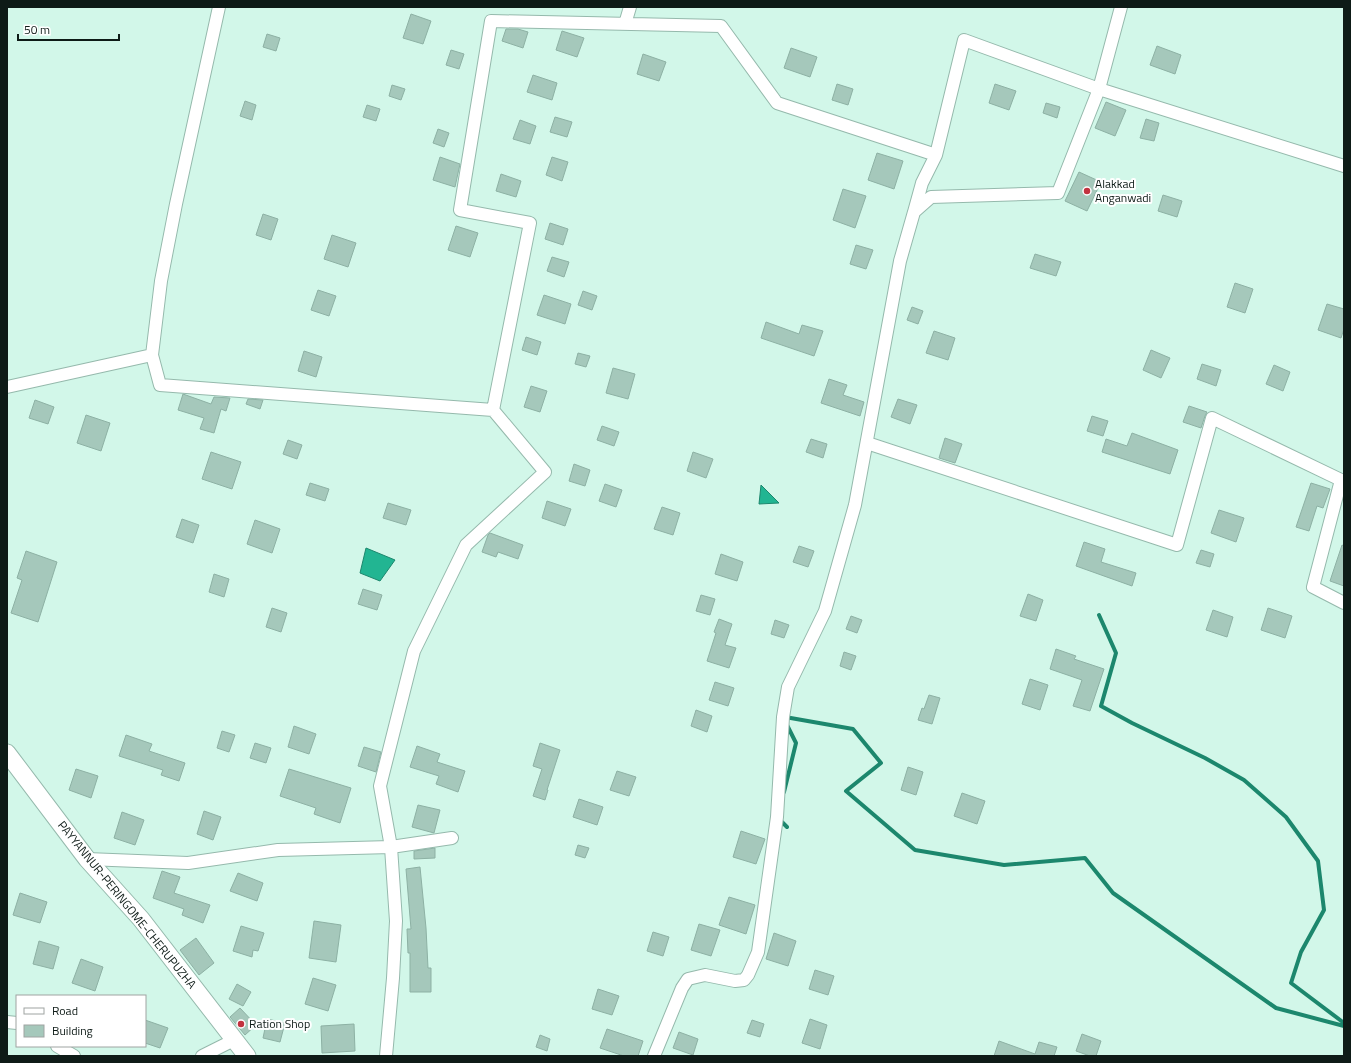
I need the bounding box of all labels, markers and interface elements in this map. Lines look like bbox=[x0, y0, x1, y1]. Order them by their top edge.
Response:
scale bar bbox=[18, 16, 119, 42]
text: 50 m bbox=[24, 20, 50, 39]
place label: Alakkad Anganwadi bbox=[1095, 174, 1151, 207]
marker: Alakkad Anganwadi bbox=[1082, 186, 1092, 196]
street label: PAYYANNUR-PERINGOME-CHERUPUZHA bbox=[53, 817, 201, 993]
legend bbox=[16, 995, 146, 1047]
text: Road bbox=[52, 1001, 78, 1020]
place label: Ration Shop bbox=[249, 1014, 310, 1033]
marker: Ration Shop bbox=[236, 1019, 246, 1029]
text: Building bbox=[52, 1021, 93, 1040]

